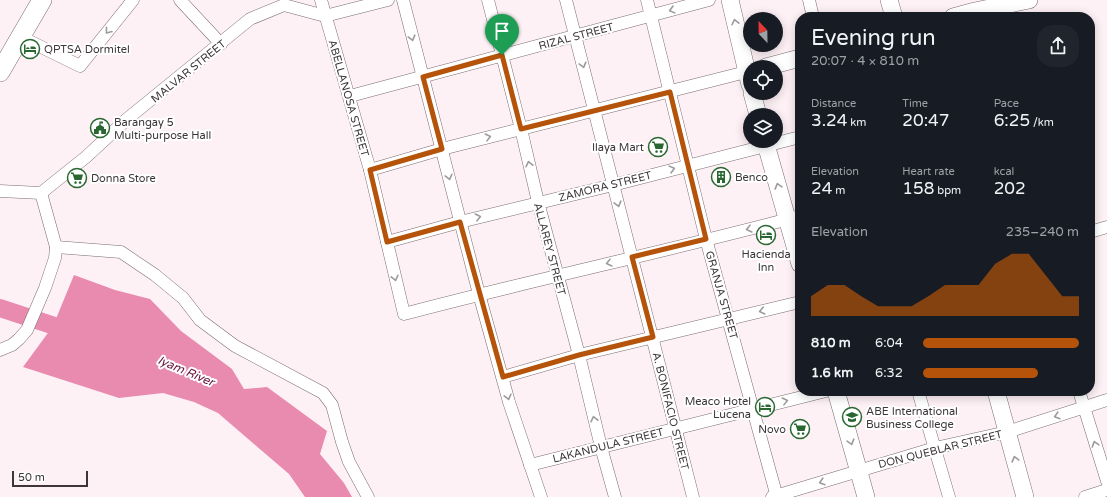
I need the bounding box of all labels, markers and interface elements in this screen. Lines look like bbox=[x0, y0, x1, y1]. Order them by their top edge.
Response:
one-way arrow bbox=[668, 5, 675, 14]
north arrow bbox=[743, 12, 783, 52]
map controls bbox=[743, 12, 783, 148]
pin bbox=[485, 14, 519, 55]
one-way arrow bbox=[731, 19, 739, 26]
icon: arrive bbox=[491, 20, 513, 42]
street label: RIZAL STREET bbox=[537, 20, 615, 53]
text: Evening run bbox=[811, 25, 936, 51]
button: share bbox=[1037, 25, 1079, 67]
one-way arrow bbox=[106, 26, 113, 33]
one-way arrow bbox=[408, 34, 416, 41]
street label: MALVAR STREET bbox=[148, 37, 228, 105]
hotel icon: QPTSA Dormitel bbox=[19, 38, 41, 60]
street label: ABELLANOSA STREET bbox=[326, 38, 371, 158]
place label: QPTSA Dormitel bbox=[44, 43, 130, 56]
text: 20:07 · 4 × 810 m bbox=[811, 53, 919, 69]
button: locate bbox=[743, 60, 783, 100]
one-way arrow bbox=[578, 62, 586, 68]
text: Distance bbox=[811, 97, 856, 110]
text: Time bbox=[902, 97, 928, 110]
text: Pace bbox=[994, 97, 1019, 110]
button: layers bbox=[743, 108, 783, 148]
text: 3.24 bbox=[811, 110, 847, 131]
text: 20:47 bbox=[902, 110, 949, 131]
text: 6:25 bbox=[994, 110, 1030, 131]
place label: Barangay 5 Multi-purpose Hall bbox=[114, 116, 211, 142]
text: km bbox=[847, 116, 866, 129]
text: /km bbox=[1030, 116, 1054, 129]
public building icon: Barangay 5 Multi-purpose Hall bbox=[89, 117, 111, 139]
one-way arrow bbox=[485, 134, 491, 142]
supermarket icon: Ilaya Mart bbox=[647, 136, 669, 158]
place label: Ilaya Mart bbox=[592, 141, 644, 154]
one-way arrow bbox=[526, 161, 534, 168]
one-way arrow bbox=[669, 165, 676, 174]
text: Elevation bbox=[811, 165, 859, 178]
text: Heart rate bbox=[902, 165, 955, 178]
text: kcal bbox=[994, 165, 1014, 178]
building icon: Benco bbox=[710, 166, 732, 188]
supermarket icon: Donna Store bbox=[66, 167, 88, 189]
street label: ZAMORA STREET bbox=[557, 169, 653, 204]
place label: Benco bbox=[735, 171, 768, 184]
place label: Donna Store bbox=[91, 172, 156, 185]
one-way arrow bbox=[444, 174, 452, 180]
text: 24 bbox=[811, 178, 832, 199]
text: 158 bbox=[902, 178, 934, 199]
text: 202 bbox=[994, 178, 1026, 199]
one-way arrow bbox=[774, 183, 783, 190]
text: m bbox=[832, 184, 845, 197]
text: bpm bbox=[934, 184, 961, 197]
street label: ALLAREY STREET bbox=[531, 201, 568, 297]
one-way arrow bbox=[614, 201, 622, 208]
one-way arrow bbox=[475, 213, 482, 222]
one-way arrow bbox=[745, 224, 752, 233]
hotel icon: Hacienda Inn bbox=[755, 224, 777, 246]
text: Elevation bbox=[811, 224, 868, 240]
text: 235–240 m bbox=[1006, 224, 1079, 240]
place label: Hacienda Inn bbox=[741, 248, 791, 274]
street label: GRANJA STREET bbox=[703, 250, 740, 341]
one-way arrow bbox=[606, 259, 612, 267]
one-way arrow bbox=[391, 274, 399, 281]
one-way arrow bbox=[759, 306, 766, 315]
text: 810 m bbox=[811, 335, 851, 351]
text: 6:04 bbox=[875, 335, 903, 351]
street label: A. BONIFACIO STREET bbox=[650, 351, 692, 472]
water label: Iyam River bbox=[156, 353, 218, 390]
text: 1.6 km bbox=[811, 365, 853, 381]
text: 6:32 bbox=[875, 365, 903, 381]
one-way arrow bbox=[503, 394, 511, 401]
place label: Meaco Hotel Lucena bbox=[685, 395, 751, 421]
hotel icon: Meaco Hotel Lucena bbox=[754, 396, 776, 418]
one-way arrow bbox=[782, 398, 788, 406]
place label: ABE International Business College bbox=[866, 405, 958, 431]
school or university icon: ABE International Business College bbox=[841, 406, 863, 428]
one-way arrow bbox=[1053, 412, 1060, 420]
one-way arrow bbox=[591, 415, 599, 422]
supermarket icon: Novo bbox=[789, 418, 811, 440]
place label: Novo bbox=[758, 423, 786, 436]
street label: LAKANDULA STREET bbox=[551, 425, 665, 466]
street label: DON QUEBLAR STREET bbox=[877, 428, 1004, 471]
one-way arrow bbox=[846, 438, 855, 445]
one-way arrow bbox=[1091, 441, 1100, 448]
one-way arrow bbox=[1011, 456, 1020, 463]
scale bar bbox=[12, 469, 88, 488]
text: 50 m bbox=[18, 471, 45, 484]
one-way arrow bbox=[818, 477, 825, 486]

